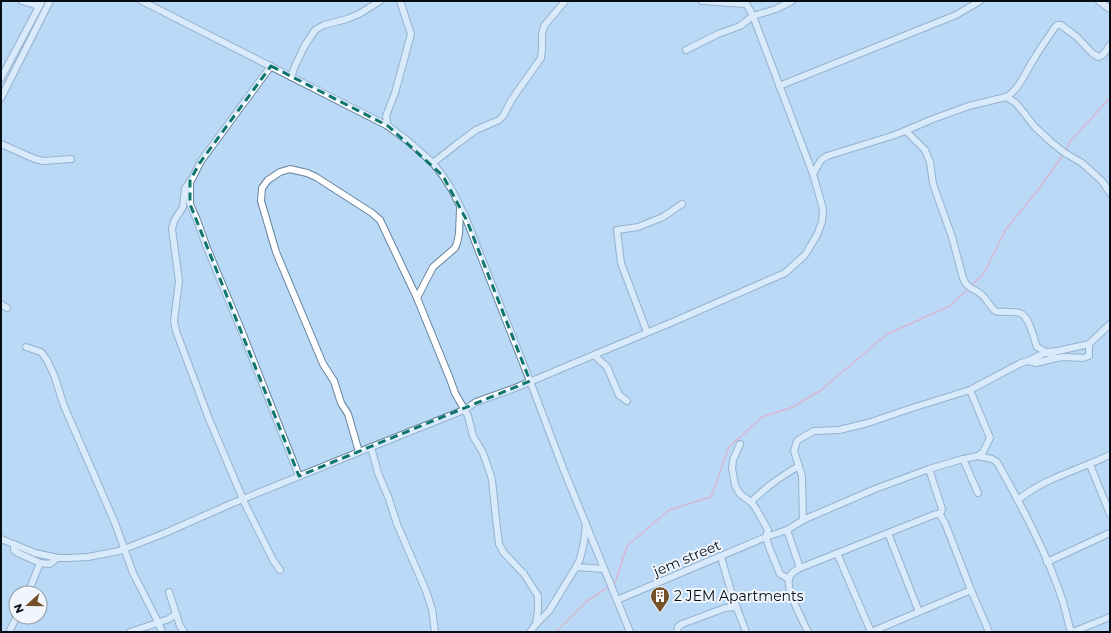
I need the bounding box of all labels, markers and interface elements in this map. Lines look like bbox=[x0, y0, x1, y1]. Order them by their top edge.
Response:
street label: jem street bbox=[649, 536, 724, 581]
north arrow bbox=[8, 585, 48, 625]
building icon: 2 JEM Apartments bbox=[649, 585, 671, 613]
place label: 2 JEM Apartments bbox=[674, 587, 804, 605]
text: N bbox=[11, 602, 27, 615]

